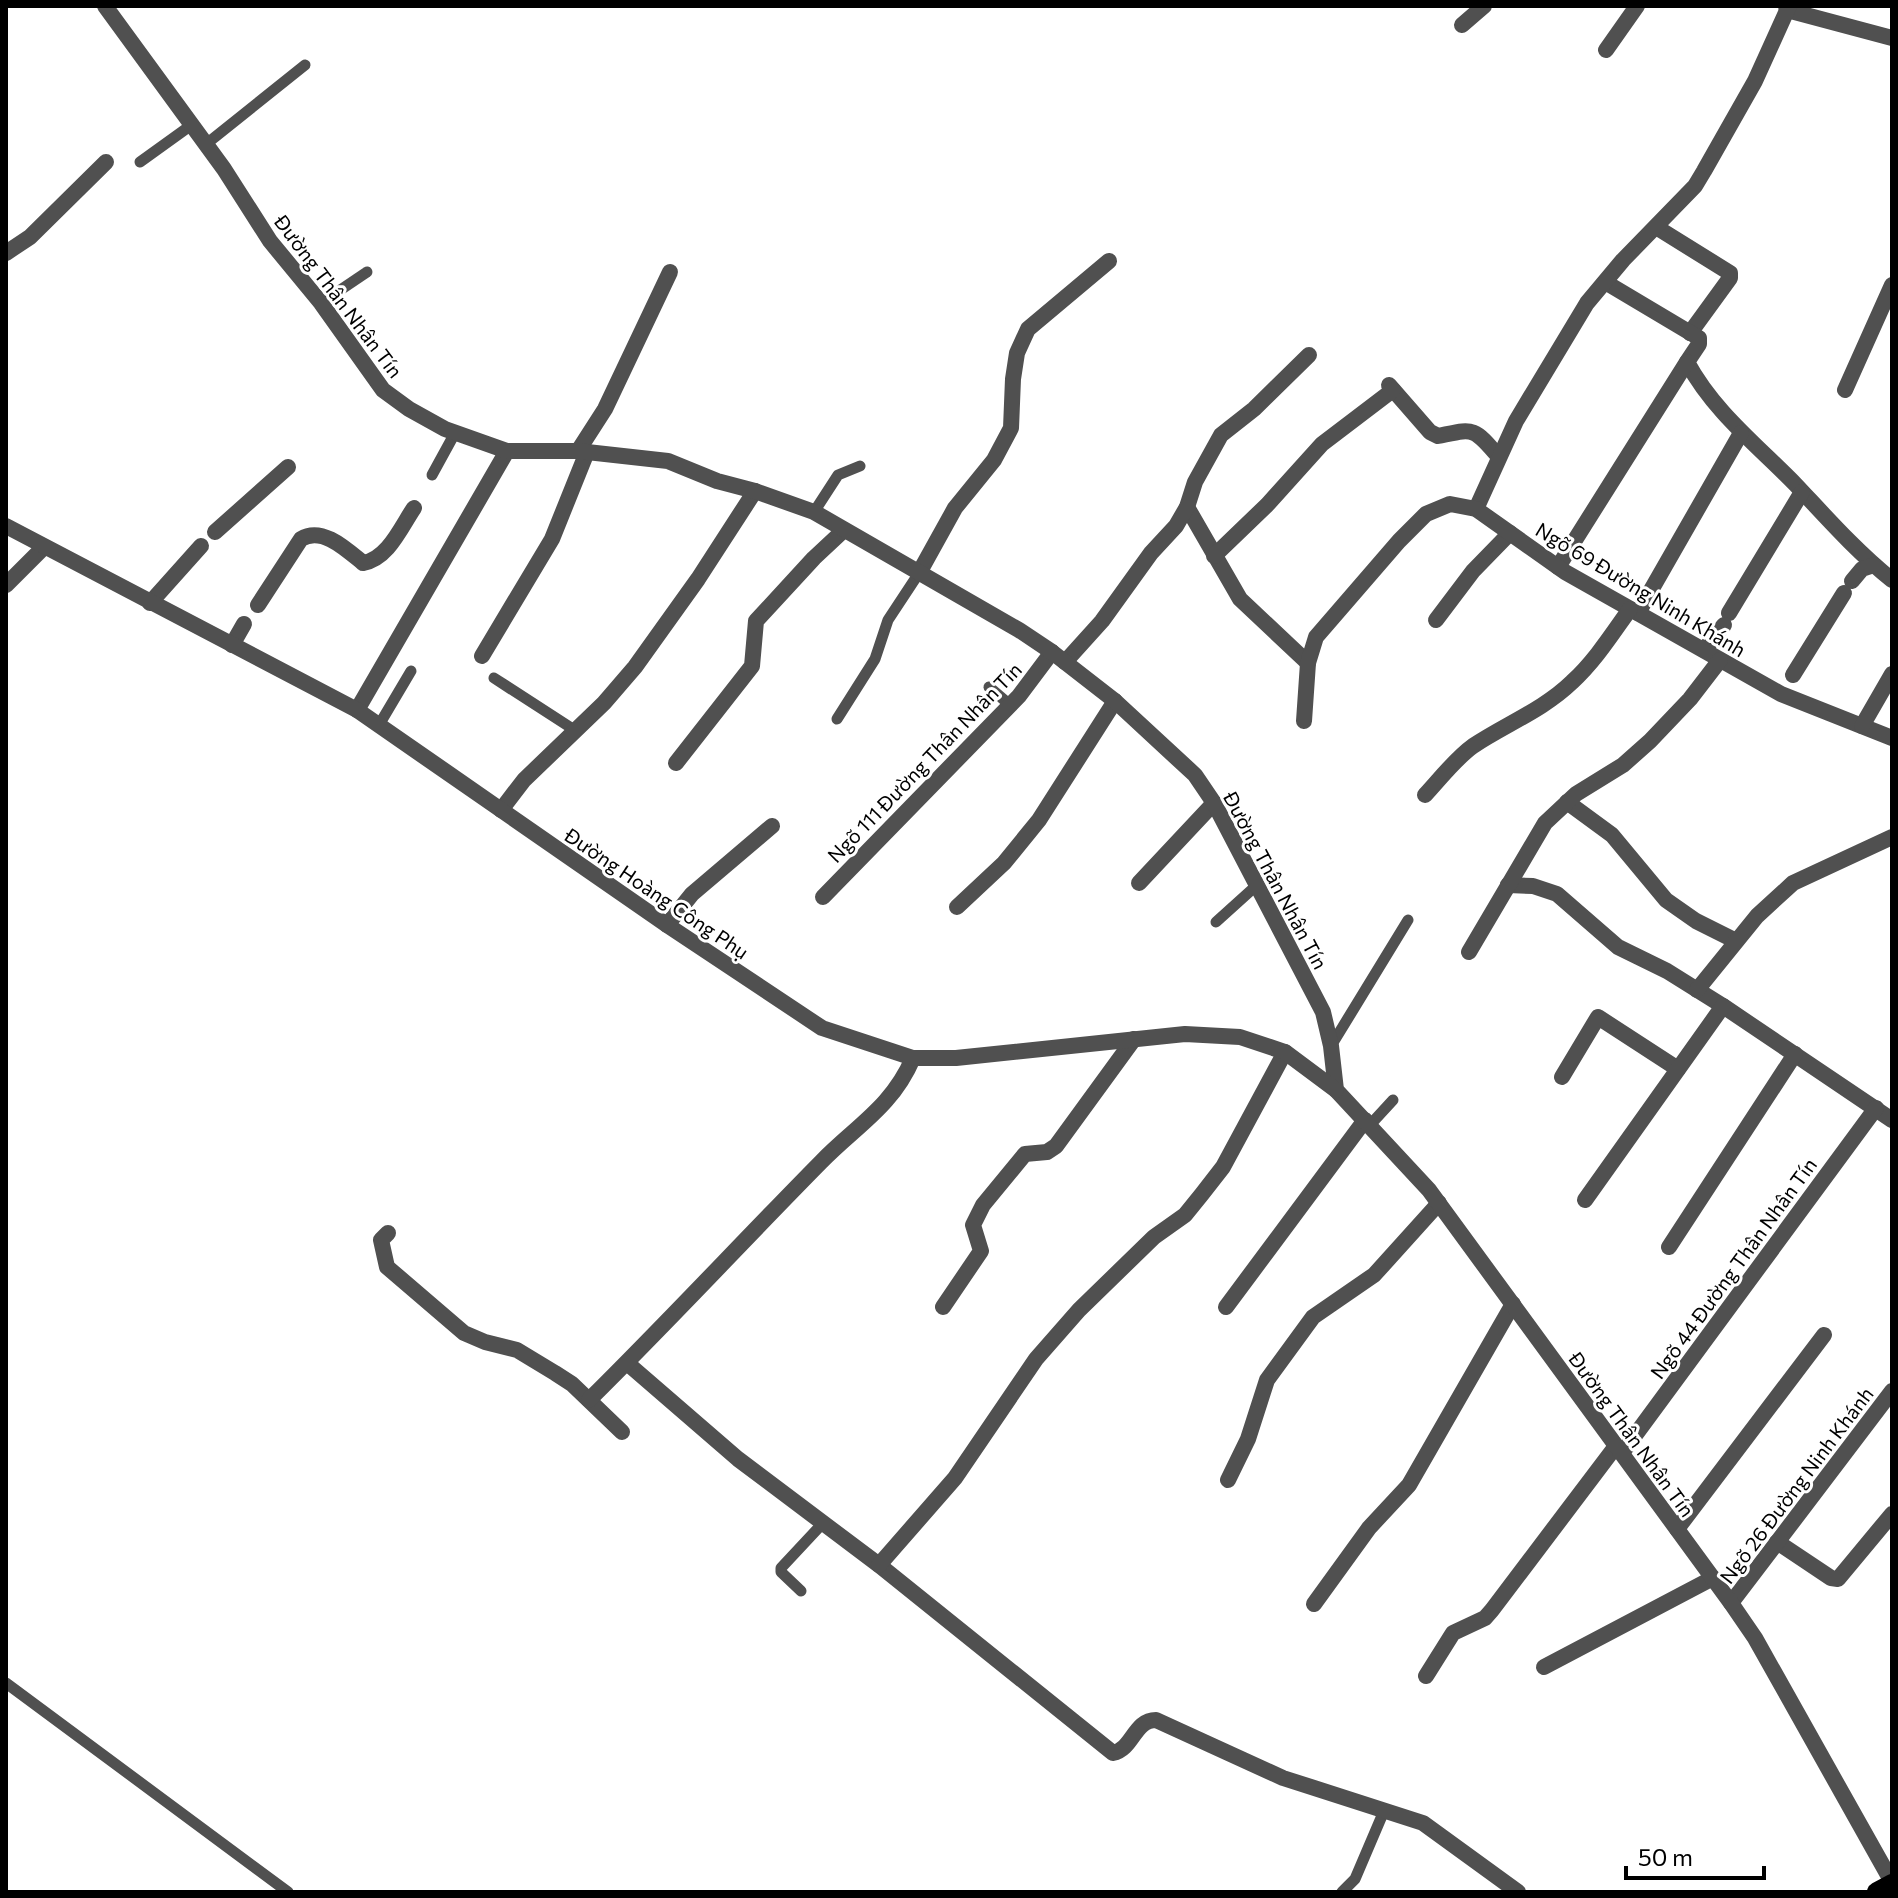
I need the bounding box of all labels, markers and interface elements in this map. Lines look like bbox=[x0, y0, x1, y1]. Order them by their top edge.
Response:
street label: Đường Thân Nhân Tín bbox=[269, 209, 408, 382]
street label: Ngõ 69 Đường Ninh Khánh bbox=[1532, 517, 1750, 661]
street label: Ngõ 111 Đường Thân Nhân Tín bbox=[822, 657, 1026, 867]
street label: Đường Thân Nhân Tín bbox=[1219, 786, 1333, 973]
street label: Đường Hoàng Công Phụ bbox=[560, 822, 753, 964]
street label: Ngõ 44 Đường Thân Nhân Tín bbox=[1645, 1153, 1821, 1383]
street label: Đường Thân Nhân Tín bbox=[1564, 1346, 1700, 1521]
street label: Ngõ 26 Đường Ninh Khánh bbox=[1714, 1382, 1878, 1588]
scale bar bbox=[1626, 1830, 1764, 1880]
text: 50 m bbox=[1638, 1842, 1693, 1871]

